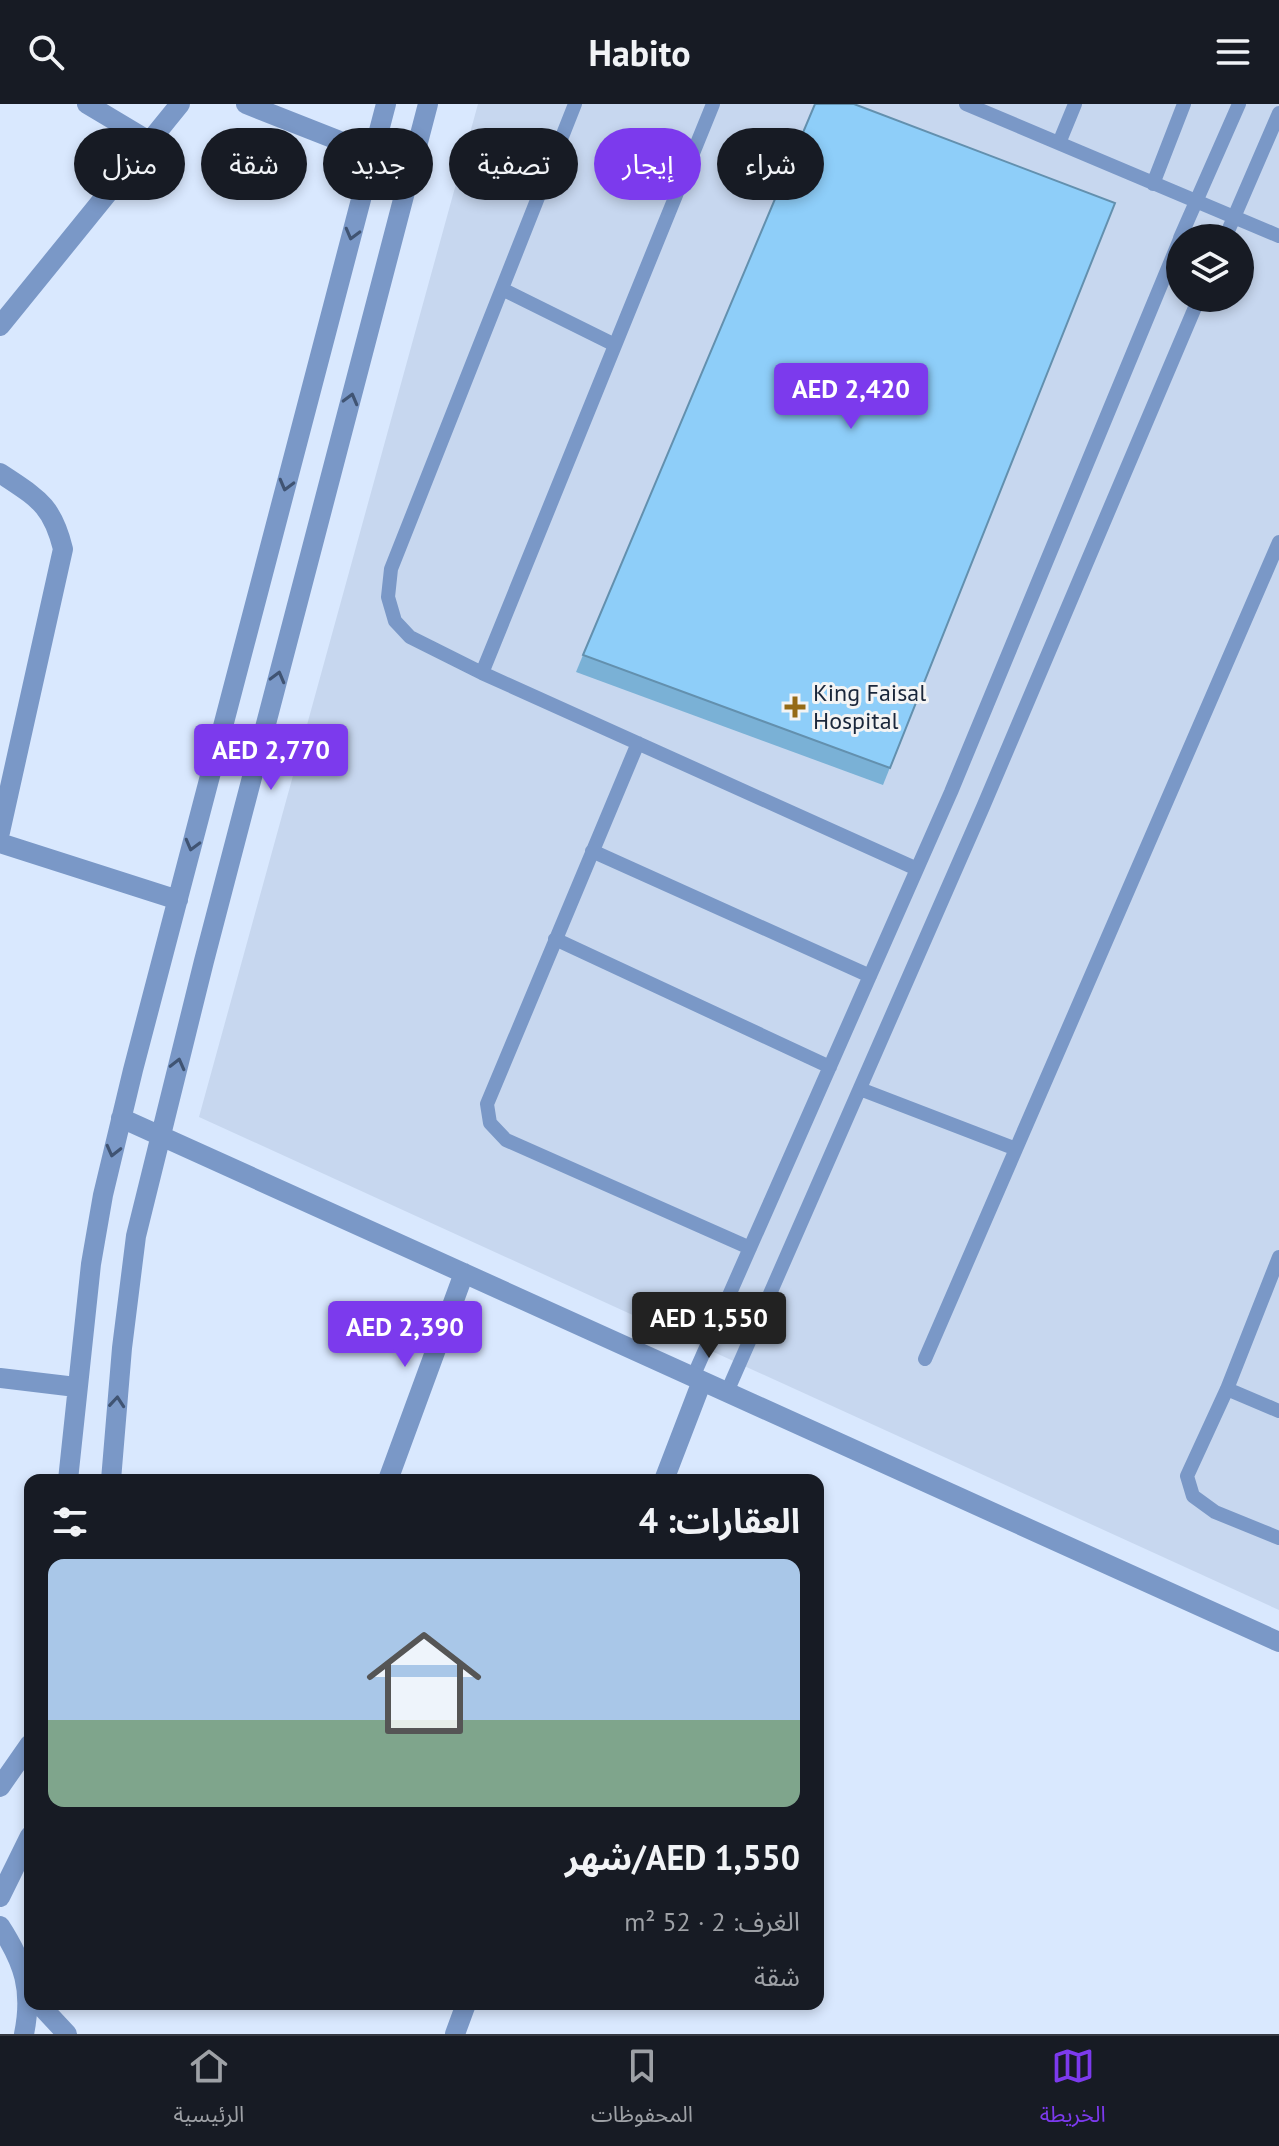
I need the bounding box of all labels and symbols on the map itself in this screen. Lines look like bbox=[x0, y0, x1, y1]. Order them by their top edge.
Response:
one-way arrow bbox=[345, 226, 362, 240]
pin: AED 2,420 bbox=[759, 363, 943, 431]
one-way arrow bbox=[342, 392, 359, 406]
one-way arrow bbox=[279, 478, 296, 492]
one-way arrow bbox=[269, 671, 286, 685]
place label: King Faisal Hospital bbox=[813, 677, 926, 736]
marker: King Faisal Hospital bbox=[784, 696, 806, 718]
pin: AED 2,770 bbox=[179, 724, 363, 792]
one-way arrow bbox=[184, 837, 201, 851]
one-way arrow bbox=[168, 1058, 185, 1072]
one-way arrow bbox=[106, 1144, 123, 1157]
pin: AED 1,550 bbox=[617, 1292, 801, 1360]
pin: AED 2,390 bbox=[313, 1301, 497, 1369]
one-way arrow bbox=[109, 1395, 126, 1408]

